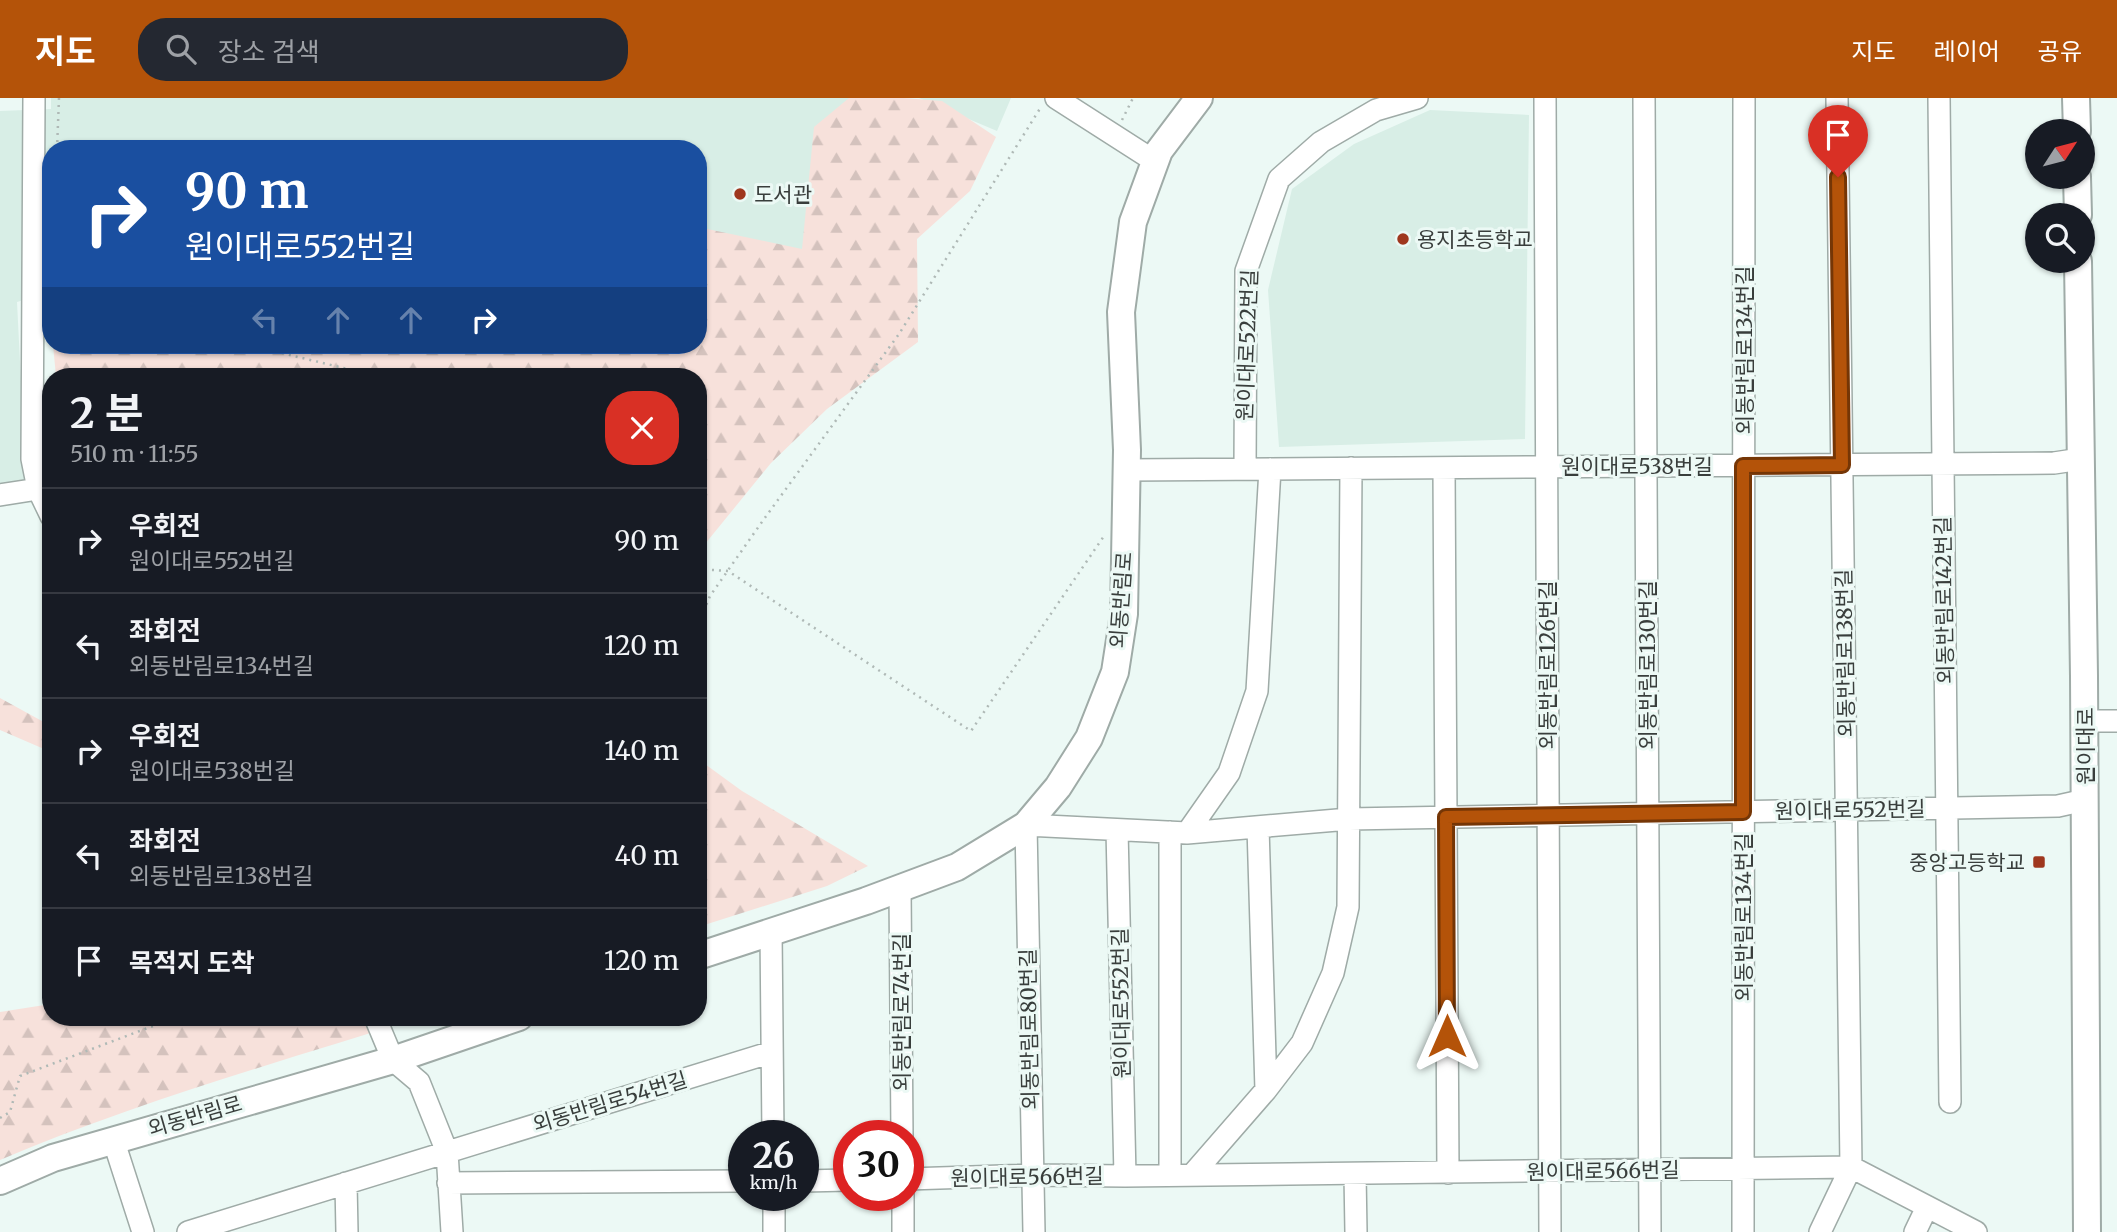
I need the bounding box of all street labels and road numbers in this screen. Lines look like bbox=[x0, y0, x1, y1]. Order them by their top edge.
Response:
street label: 외동반림로134번길 bbox=[1731, 266, 1758, 434]
street label: 원이대로522번길 bbox=[1231, 269, 1263, 421]
street label: 원이대로538번길 bbox=[1561, 453, 1713, 480]
street label: 외동반림로142번길 bbox=[1929, 516, 1959, 684]
street label: 외동반림로 bbox=[1104, 551, 1138, 649]
street label: 외동반림로138번길 bbox=[1830, 569, 1860, 737]
street label: 외동반림로126번길 bbox=[1534, 580, 1561, 750]
street label: 외동반림로130번길 bbox=[1634, 580, 1661, 750]
street label: 원이대로 bbox=[2072, 707, 2099, 785]
street label: 원이대로552번길 bbox=[1774, 795, 1926, 825]
street label: 외동반림로134번길 bbox=[1730, 833, 1757, 1001]
street label: 원이대로552번길 bbox=[1106, 927, 1136, 1079]
street label: 외동반림로74번길 bbox=[888, 933, 915, 1091]
street label: 외동반림로80번길 bbox=[1014, 948, 1044, 1110]
street label: 외동반림로54번길 bbox=[530, 1066, 690, 1138]
street label: 외동반림로 bbox=[145, 1090, 245, 1142]
street label: 원이대로566번길 bbox=[1526, 1156, 1680, 1186]
street label: 원이대로566번길 bbox=[950, 1162, 1104, 1192]

